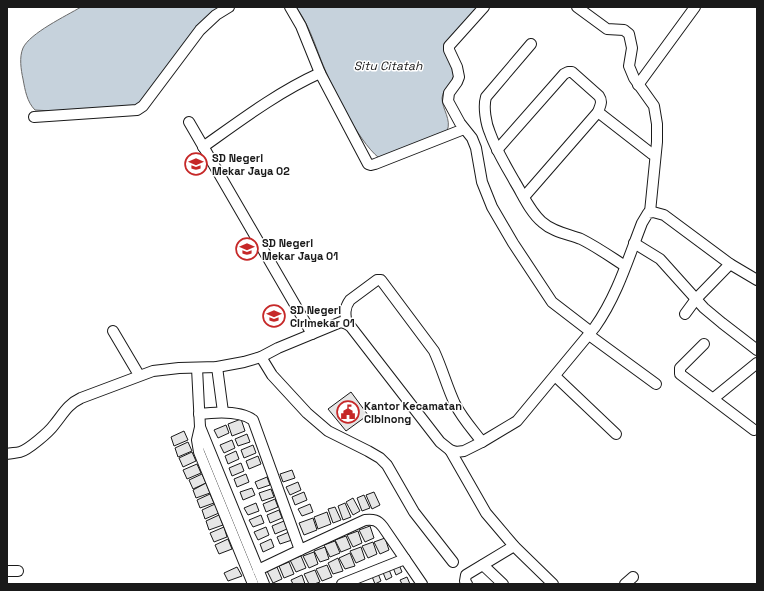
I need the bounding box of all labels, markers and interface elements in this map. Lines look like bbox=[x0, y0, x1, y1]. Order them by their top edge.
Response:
water label: Situ Citatah bbox=[354, 58, 423, 74]
school or university icon: SD Negeri Mekar Jaya 02 bbox=[183, 151, 209, 177]
place label: SD Negeri Mekar Jaya 02 bbox=[212, 151, 290, 178]
school or university icon: SD Negeri Mekar Jaya 01 bbox=[234, 236, 260, 262]
place label: SD Negeri Mekar Jaya 01 bbox=[262, 236, 338, 263]
school or university icon: SD Negeri Cirimekar 01 bbox=[261, 303, 287, 329]
place label: SD Negeri Cirimekar 01 bbox=[290, 303, 355, 330]
public building icon: Kantor Kecamatan Cibinong bbox=[335, 399, 361, 425]
place label: Kantor Kecamatan Cibinong bbox=[364, 399, 462, 426]

